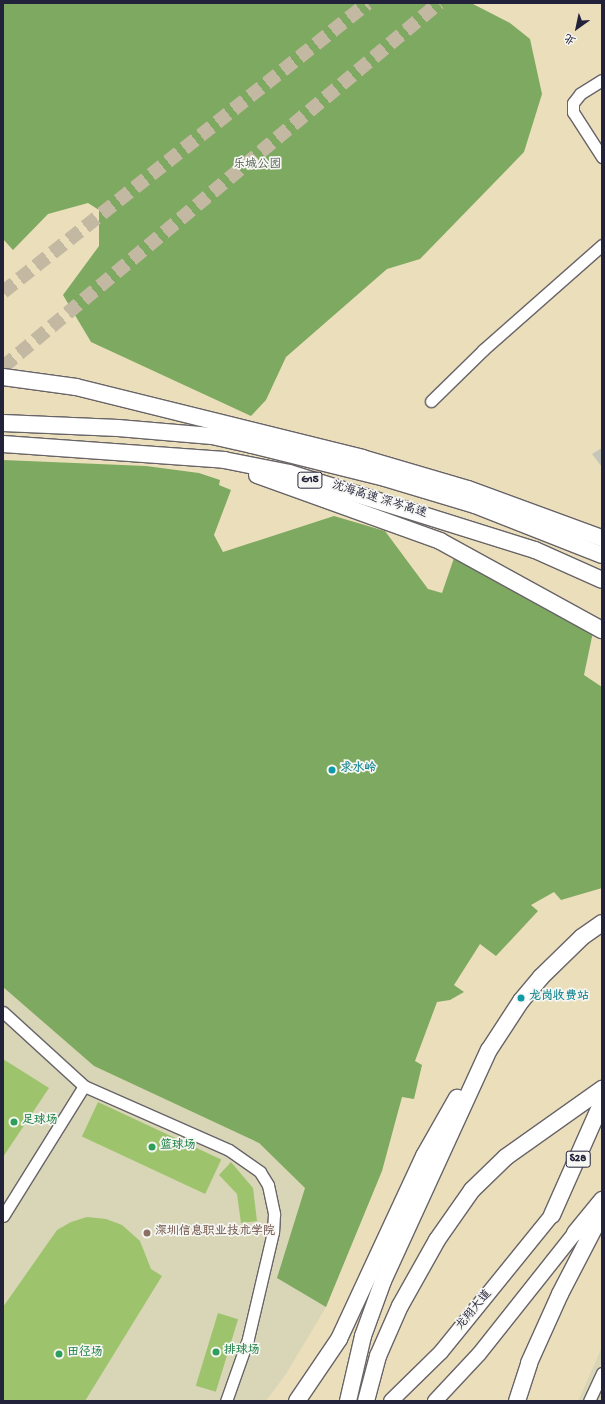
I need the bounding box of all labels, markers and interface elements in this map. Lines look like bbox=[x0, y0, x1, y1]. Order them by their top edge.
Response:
north arrow bbox=[557, 8, 597, 48]
text: 北 bbox=[563, 30, 578, 46]
park label: 乐城公园 bbox=[233, 159, 281, 173]
road number: G15 bbox=[297, 471, 323, 489]
street label: 沈海高速 深岑高速 bbox=[330, 480, 428, 522]
place label: 求水岭 bbox=[340, 763, 376, 777]
marker: 求水岭 bbox=[327, 765, 337, 775]
place label: 龙岗收费站 bbox=[529, 991, 589, 1005]
marker: 龙岗收费站 bbox=[516, 993, 526, 1003]
place label: 足球场 bbox=[22, 1115, 58, 1129]
marker: 足球场 bbox=[9, 1117, 19, 1127]
place label: 篮球场 bbox=[160, 1140, 196, 1154]
marker: 篮球场 bbox=[147, 1142, 157, 1152]
road number: S28 bbox=[565, 1150, 591, 1168]
place label: 深圳信息职业技术学院 bbox=[155, 1226, 275, 1240]
marker: 深圳信息职业技术学院 bbox=[142, 1228, 152, 1238]
street label: 龙翔大道 bbox=[454, 1288, 496, 1334]
place label: 排球场 bbox=[224, 1345, 260, 1359]
place label: 田径场 bbox=[67, 1347, 103, 1361]
marker: 排球场 bbox=[211, 1347, 221, 1357]
marker: 田径场 bbox=[54, 1349, 64, 1359]

